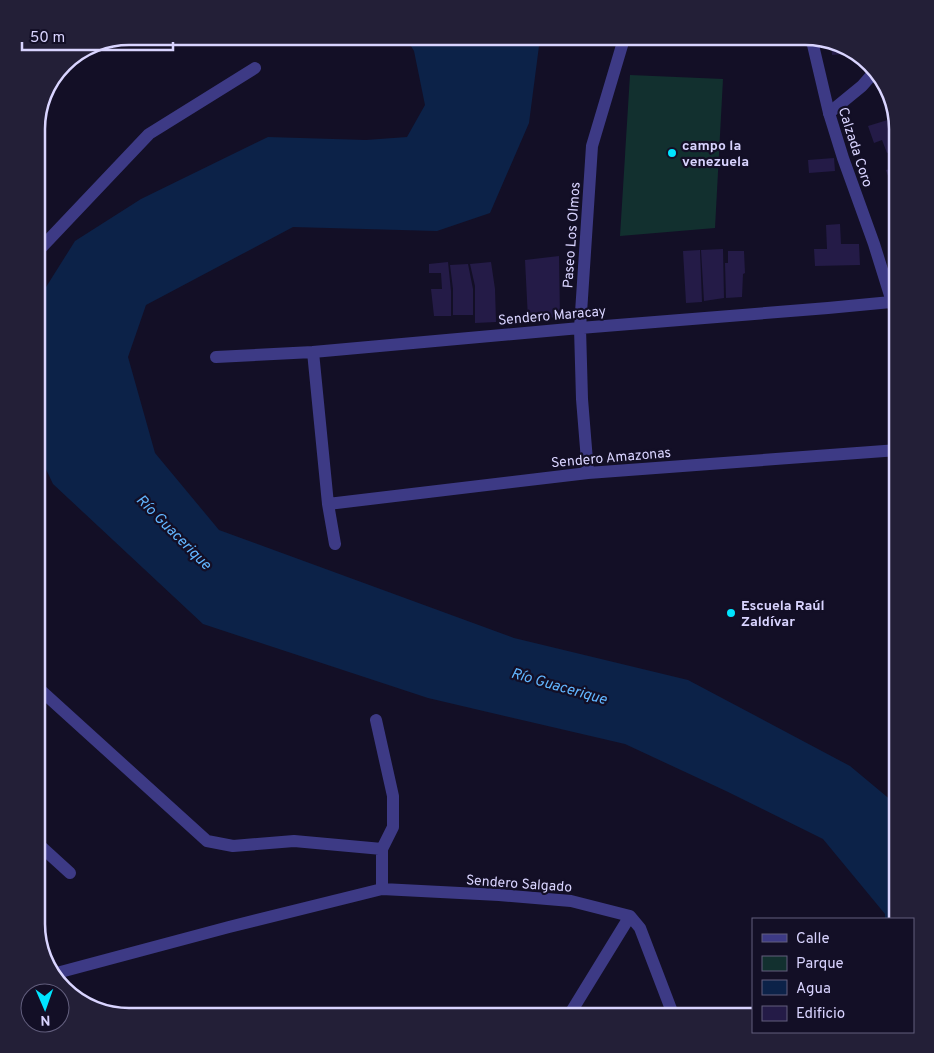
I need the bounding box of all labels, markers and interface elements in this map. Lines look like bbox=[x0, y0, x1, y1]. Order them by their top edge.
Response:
scale bar bbox=[22, 20, 174, 52]
text: 50 m bbox=[30, 29, 65, 48]
street label: Calzada Coro bbox=[834, 105, 876, 190]
place label: campo la venezuela bbox=[682, 138, 749, 171]
marker: campo la venezuela bbox=[666, 147, 678, 159]
street label: Paseo Los Olmos bbox=[560, 181, 585, 289]
street label: Sendero Maracay bbox=[497, 303, 607, 330]
street label: Sendero Amazonas bbox=[550, 445, 672, 472]
water label: Río Guacerique bbox=[131, 491, 215, 575]
place label: Escuela Raúl Zaldívar bbox=[741, 598, 825, 631]
marker: Escuela Raúl Zaldívar bbox=[725, 607, 737, 619]
water label: Río Guacerique bbox=[508, 665, 609, 710]
street label: Sendero Salgado bbox=[465, 872, 573, 897]
legend bbox=[752, 918, 914, 1033]
text: Calle bbox=[796, 930, 830, 949]
text: Parque bbox=[796, 955, 844, 974]
text: Agua bbox=[796, 980, 831, 999]
north arrow bbox=[20, 983, 70, 1033]
text: Edificio bbox=[796, 1005, 845, 1024]
text: N bbox=[40, 1011, 51, 1028]

